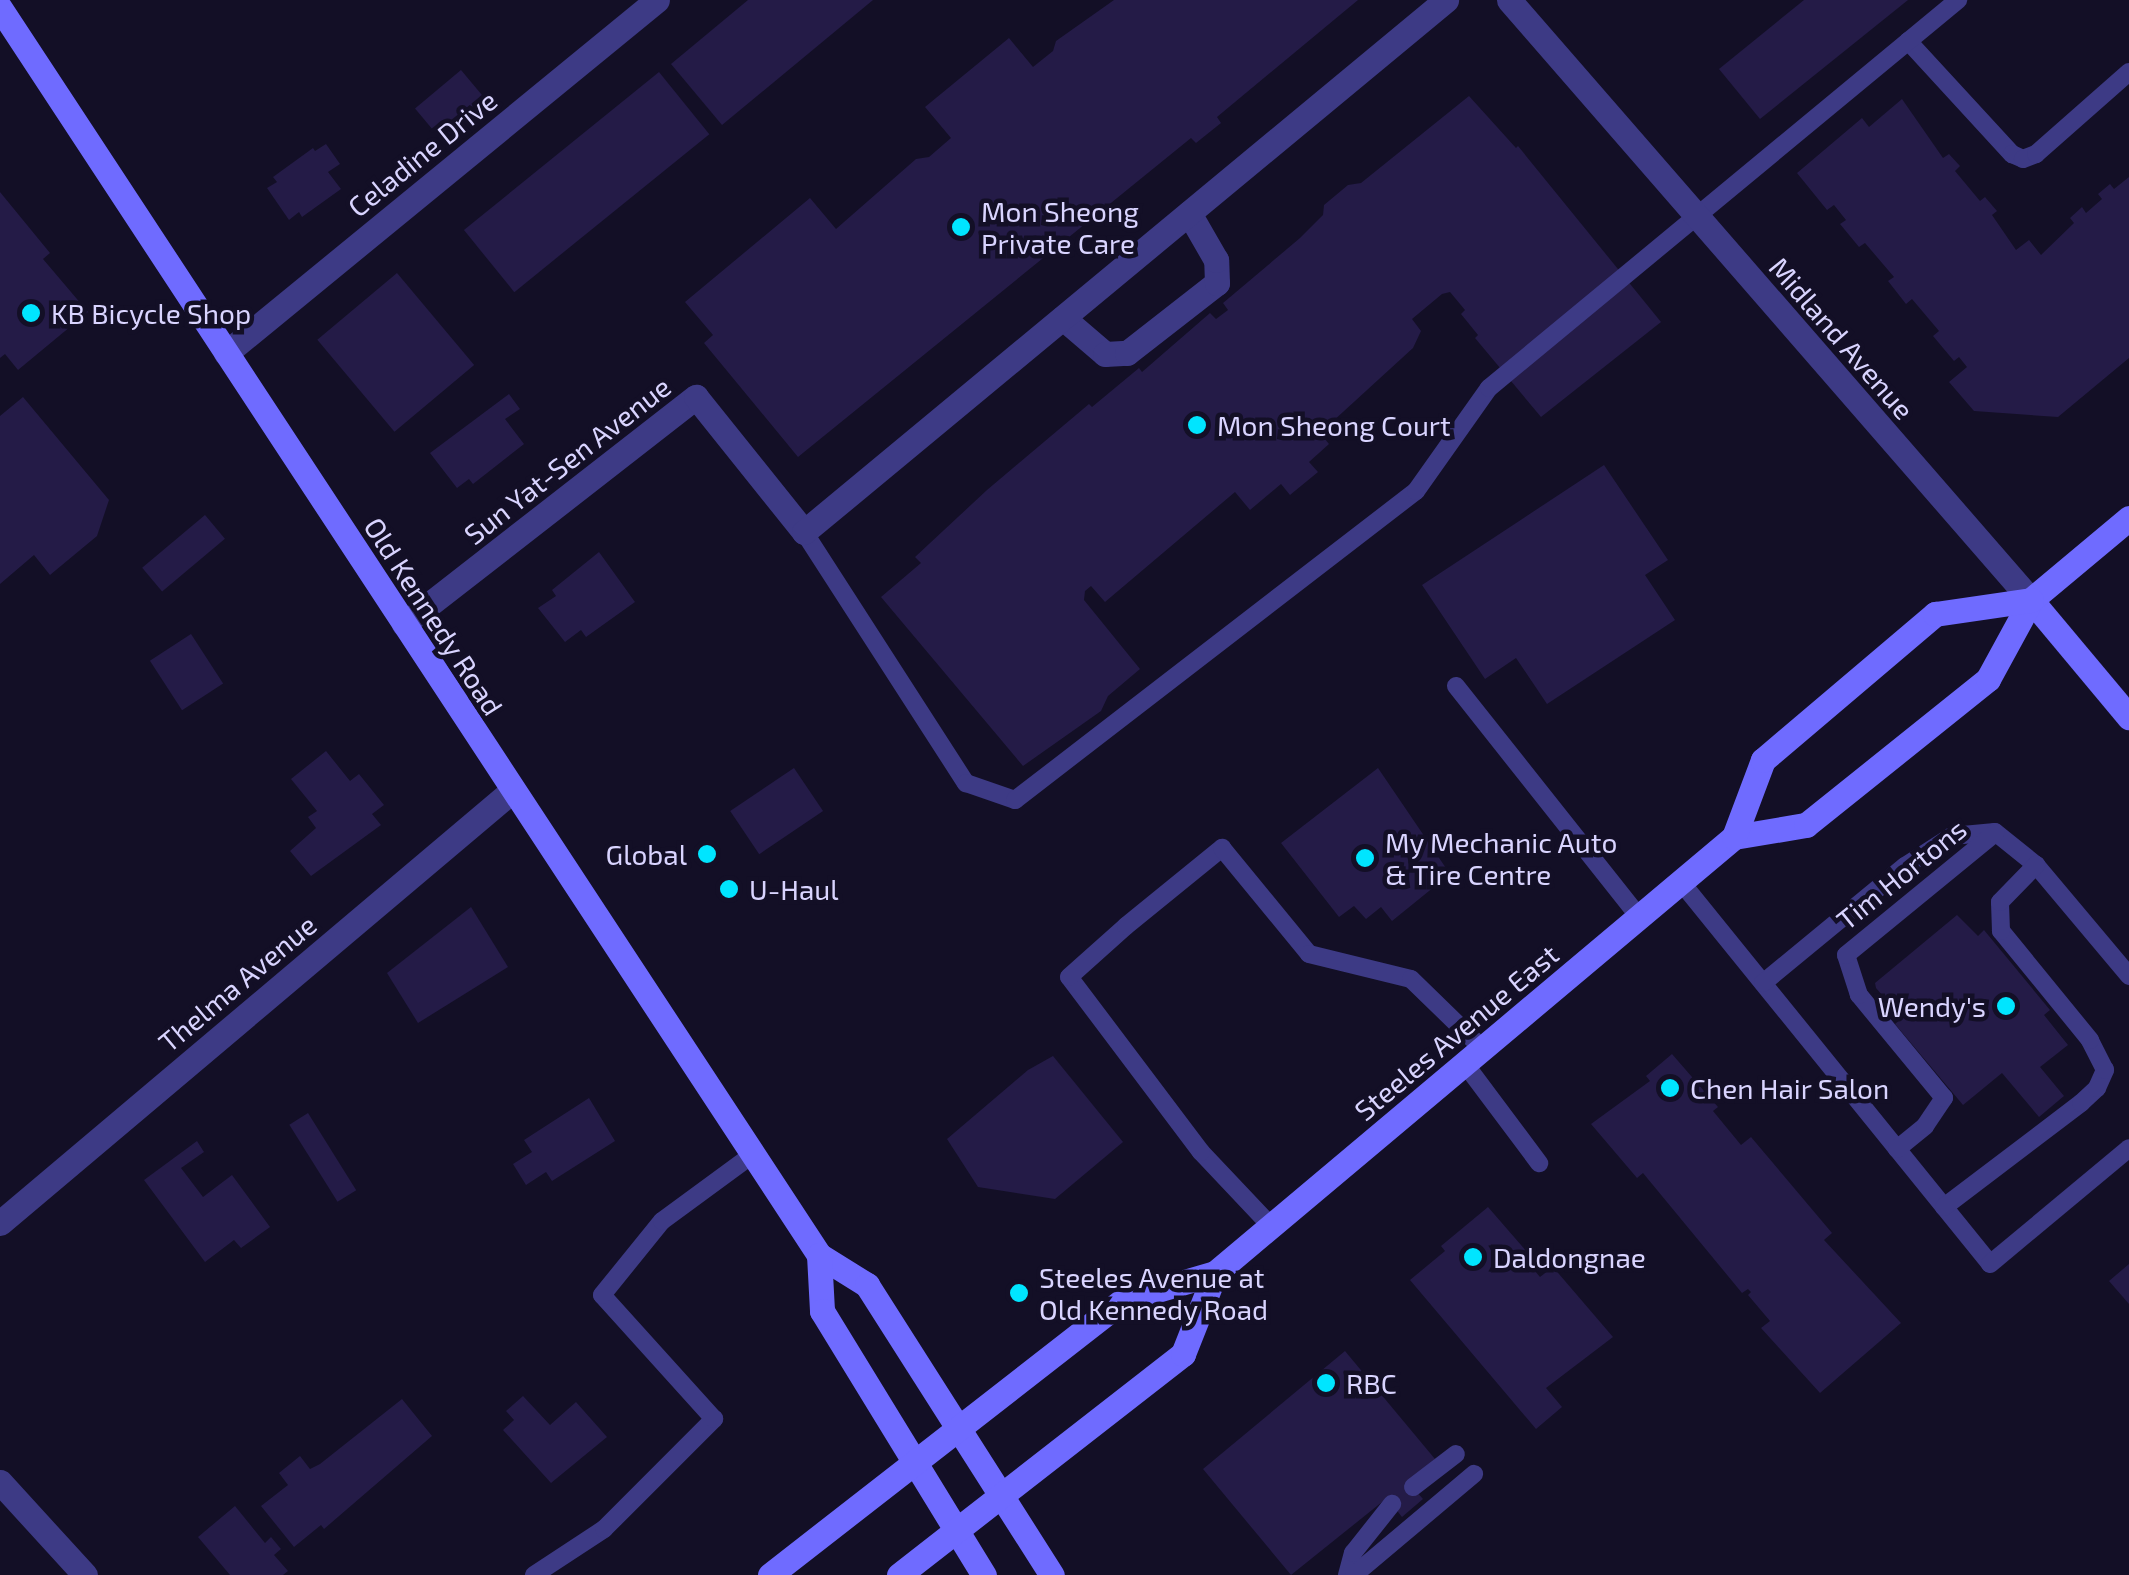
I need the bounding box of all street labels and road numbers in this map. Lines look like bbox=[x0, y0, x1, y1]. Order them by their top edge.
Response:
street label: Celadine Drive bbox=[341, 83, 503, 223]
street label: Midland Avenue bbox=[1763, 250, 1921, 426]
street label: Sun Yat-Sen Avenue bbox=[457, 369, 677, 551]
street label: Old Kennedy Road bbox=[357, 511, 511, 721]
street label: Tim Hortons bbox=[1829, 812, 1973, 936]
street label: Thelma Avenue bbox=[151, 907, 323, 1059]
street label: Steeles Avenue East bbox=[1347, 937, 1565, 1127]

